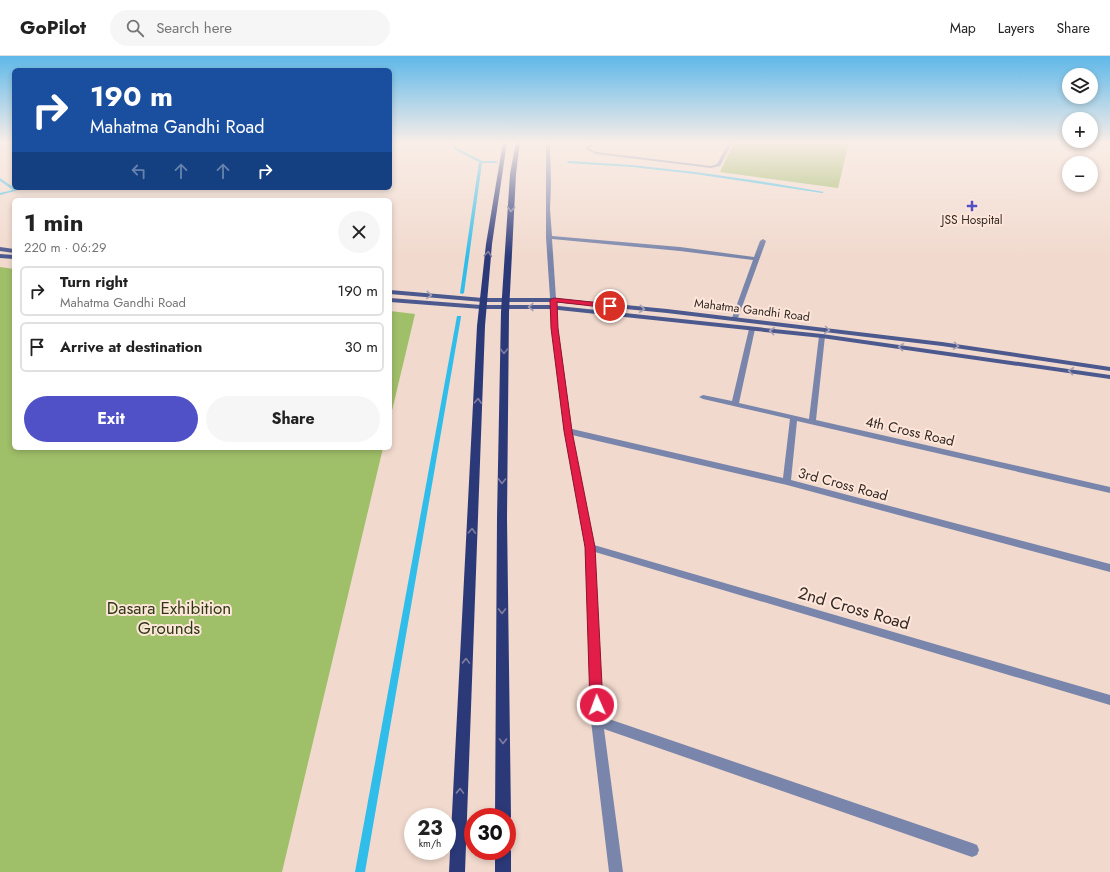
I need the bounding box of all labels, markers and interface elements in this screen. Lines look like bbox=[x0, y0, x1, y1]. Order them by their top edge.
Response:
search box bbox=[110, 10, 390, 46]
text: GoPilot bbox=[20, 14, 86, 41]
icon: search bbox=[124, 17, 146, 39]
text: Search here bbox=[156, 17, 232, 39]
text: Map bbox=[950, 18, 976, 38]
text: Layers bbox=[998, 18, 1034, 38]
text: Share bbox=[1056, 18, 1090, 38]
map controls bbox=[1062, 68, 1098, 192]
button: layers bbox=[1062, 68, 1098, 104]
text: 190 m bbox=[90, 76, 173, 117]
icon: right bbox=[24, 84, 76, 136]
button: + bbox=[1062, 112, 1098, 148]
text: Mahatma Gandhi Road bbox=[90, 114, 264, 140]
button: − bbox=[1062, 156, 1098, 192]
icon: left bbox=[128, 160, 150, 182]
icon: ahead bbox=[170, 160, 192, 182]
icon: ahead bbox=[212, 160, 234, 182]
icon: right bbox=[254, 160, 276, 182]
marker: JSS Hospital bbox=[966, 200, 978, 212]
text: 1 min bbox=[24, 205, 84, 240]
one-way arrow bbox=[507, 206, 515, 212]
button: close bbox=[338, 211, 380, 253]
place label: JSS Hospital bbox=[940, 211, 1002, 229]
text: 220 m · 06:29 bbox=[24, 238, 106, 257]
one-way arrow bbox=[483, 251, 492, 257]
text: Turn right bbox=[60, 271, 128, 293]
icon: right bbox=[26, 280, 48, 302]
text: 190 m bbox=[337, 280, 378, 302]
pin bbox=[593, 289, 627, 323]
one-way arrow bbox=[426, 291, 432, 300]
text: Mahatma Gandhi Road bbox=[60, 293, 186, 312]
street label: Mahatma Gandhi Road bbox=[693, 294, 811, 326]
icon: arrive bbox=[599, 295, 621, 317]
one-way arrow bbox=[528, 303, 534, 311]
one-way arrow bbox=[639, 304, 645, 313]
one-way arrow bbox=[824, 325, 830, 334]
one-way arrow bbox=[769, 327, 775, 336]
icon: arrive bbox=[26, 336, 48, 358]
text: Arrive at destination bbox=[60, 336, 202, 358]
text: 30 m bbox=[345, 336, 378, 358]
one-way arrow bbox=[953, 341, 959, 350]
one-way arrow bbox=[898, 343, 904, 352]
one-way arrow bbox=[500, 348, 508, 354]
one-way arrow bbox=[1068, 367, 1074, 376]
button: Exit bbox=[24, 396, 198, 442]
button: Share bbox=[206, 396, 380, 442]
one-way arrow bbox=[473, 398, 482, 404]
street label: 4th Cross Road bbox=[864, 411, 956, 451]
street label: 3rd Cross Road bbox=[796, 462, 890, 506]
one-way arrow bbox=[498, 478, 506, 484]
one-way arrow bbox=[467, 528, 476, 534]
street label: 2nd Cross Road bbox=[795, 581, 913, 635]
park label: Dasara Exhibition Grounds bbox=[107, 596, 231, 640]
one-way arrow bbox=[498, 608, 506, 614]
one-way arrow bbox=[461, 658, 470, 664]
position arrow bbox=[576, 684, 618, 726]
one-way arrow bbox=[499, 738, 507, 744]
one-way arrow bbox=[456, 788, 464, 794]
speed limit sign: 30 bbox=[464, 808, 516, 860]
text: 23 bbox=[417, 814, 443, 843]
text: km/h bbox=[419, 836, 441, 851]

